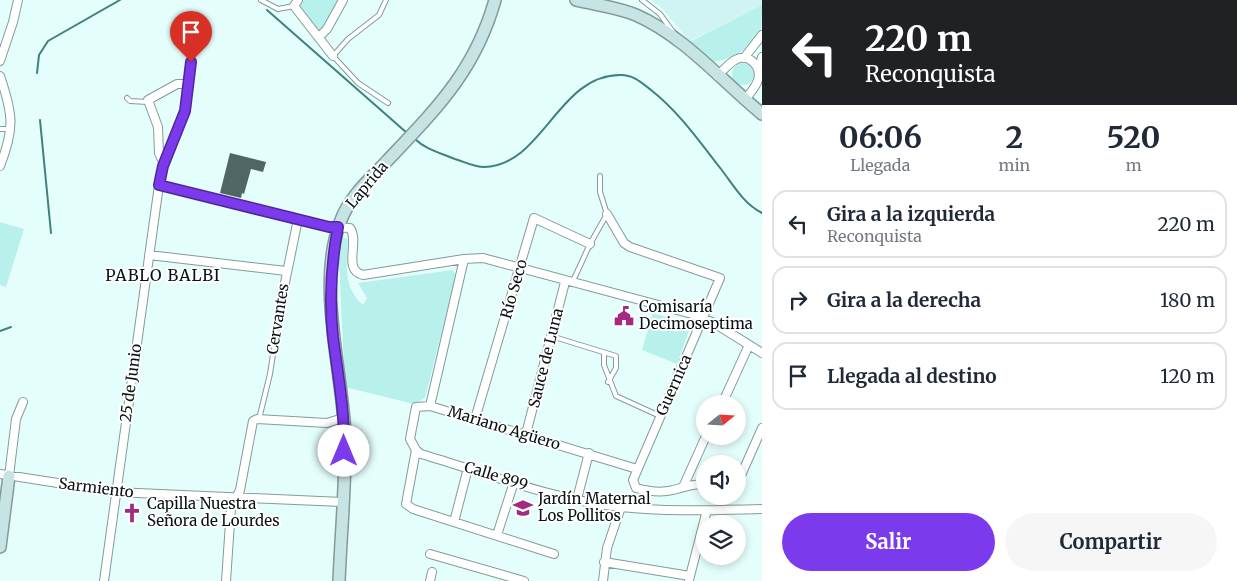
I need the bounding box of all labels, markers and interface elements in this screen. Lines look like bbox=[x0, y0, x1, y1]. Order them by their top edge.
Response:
pin bbox=[170, 11, 212, 62]
text: 220 m bbox=[865, 17, 972, 61]
icon: arrive bbox=[177, 18, 205, 46]
icon: left bbox=[782, 20, 847, 85]
text: Reconquista bbox=[865, 60, 995, 88]
text: 06:06 bbox=[839, 118, 922, 156]
text: 2 bbox=[1006, 118, 1023, 156]
text: 520 bbox=[1107, 118, 1160, 156]
text: Llegada bbox=[850, 155, 910, 175]
text: min bbox=[999, 155, 1030, 175]
text: m bbox=[1126, 155, 1142, 175]
street label: Laprida bbox=[341, 157, 392, 212]
text: Gira a la izquierda bbox=[827, 202, 995, 226]
icon: left bbox=[784, 210, 812, 238]
text: 220 m bbox=[1158, 212, 1215, 236]
text: Reconquista bbox=[827, 226, 922, 246]
street label: Río Seco bbox=[496, 257, 531, 321]
district label: PABLO BALBI bbox=[105, 265, 221, 285]
street label: Cervantes bbox=[263, 282, 292, 356]
icon: right bbox=[784, 286, 812, 314]
text: Gira a la derecha bbox=[827, 288, 981, 312]
text: 180 m bbox=[1160, 288, 1215, 312]
place label: Comisaría Decimoseptima bbox=[639, 297, 753, 333]
public building icon: Comisaría Decimoseptima bbox=[613, 305, 635, 327]
street label: Sauce de Luna bbox=[524, 306, 567, 410]
street label: 25 de Junio bbox=[116, 342, 145, 423]
street label: Guernica bbox=[652, 351, 695, 418]
icon: arrive bbox=[784, 362, 812, 390]
text: Llegada al destino bbox=[827, 364, 997, 388]
text: 120 m bbox=[1160, 364, 1215, 388]
north arrow bbox=[696, 395, 746, 445]
map controls bbox=[696, 395, 746, 565]
street label: Mariano Agüero bbox=[446, 401, 563, 454]
position arrow bbox=[317, 424, 369, 476]
button: sound bbox=[696, 455, 746, 505]
street label: Calle 899 bbox=[462, 457, 530, 494]
street label: Sarmiento bbox=[57, 473, 135, 502]
place label: Jardín Maternal Los Pollitos bbox=[537, 489, 651, 525]
place label: Capilla Nuestra Señora de Lourdes bbox=[147, 494, 280, 530]
school or university icon: Jardín Maternal Los Pollitos bbox=[512, 497, 534, 519]
church icon: Capilla Nuestra Señora de Lourdes bbox=[121, 502, 143, 524]
button: Salir bbox=[782, 513, 995, 571]
button: Compartir bbox=[1005, 513, 1217, 571]
button: layers bbox=[696, 515, 746, 565]

